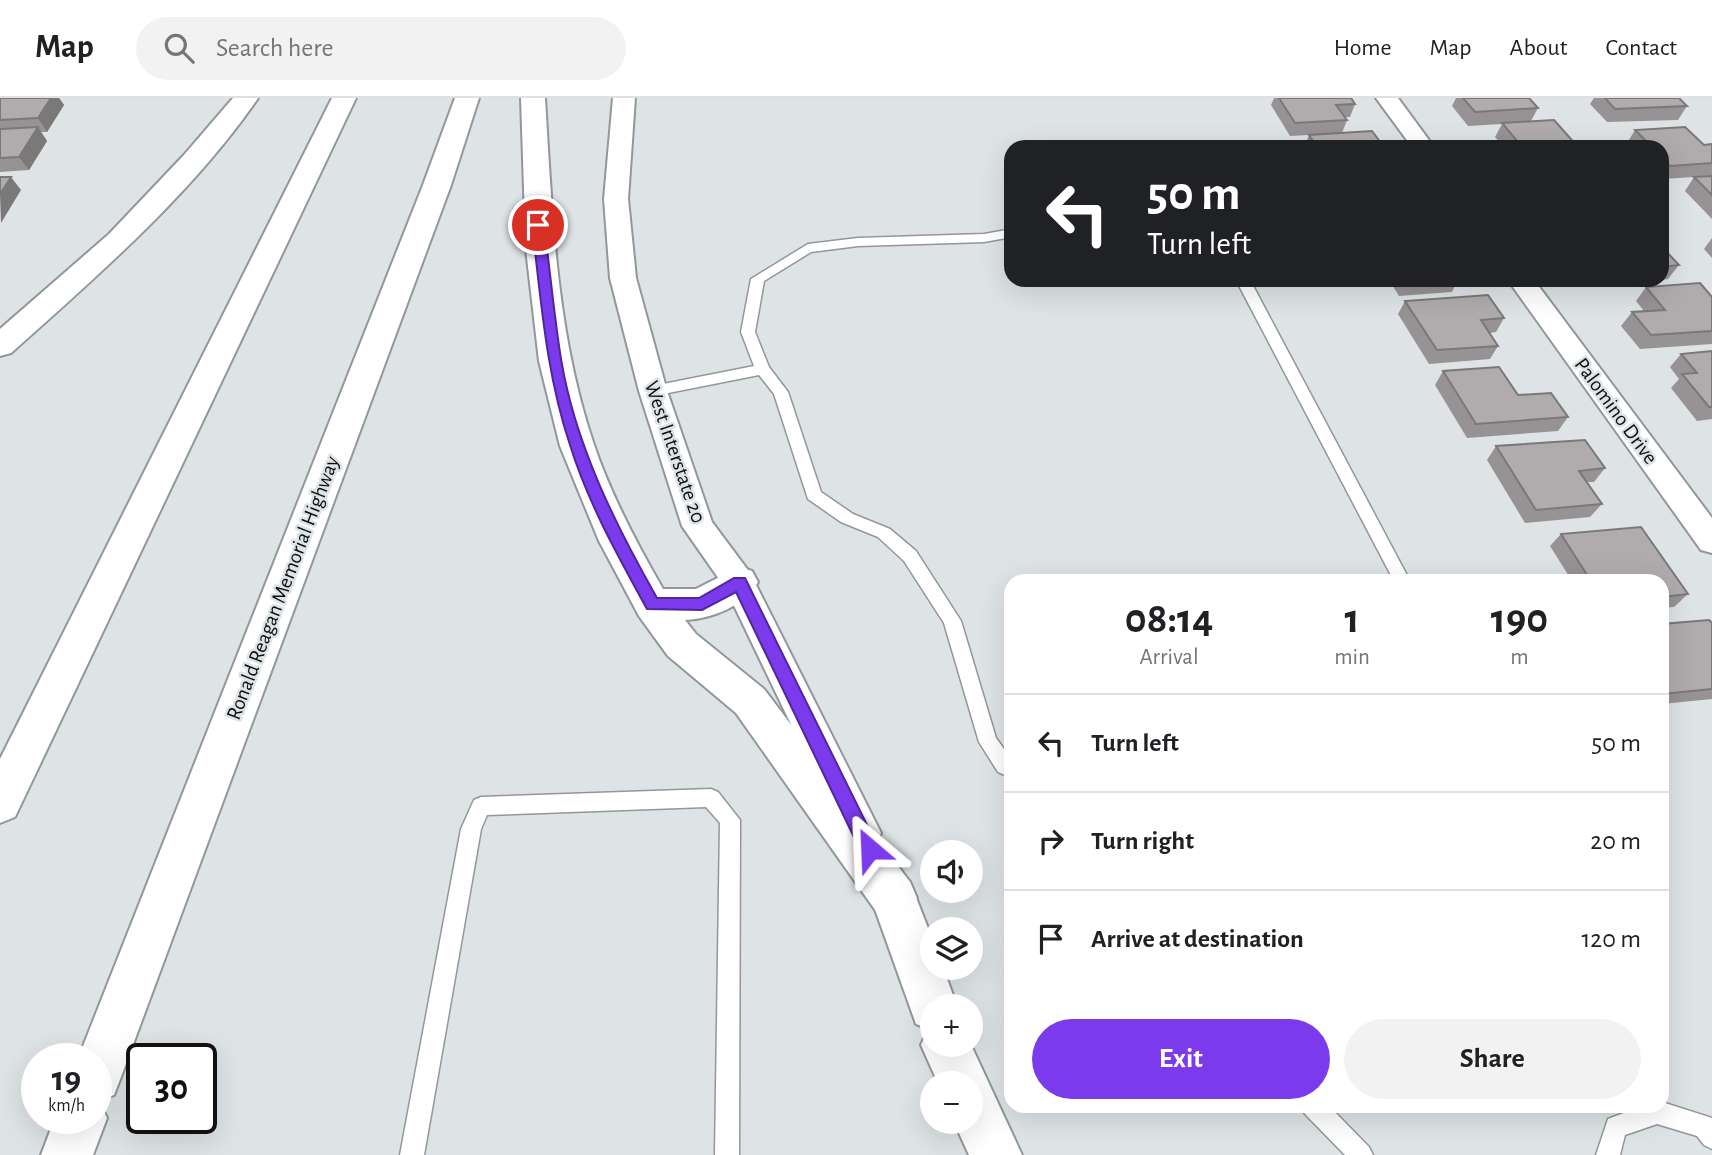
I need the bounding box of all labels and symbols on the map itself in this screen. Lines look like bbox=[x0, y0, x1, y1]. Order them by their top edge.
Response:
pin bbox=[508, 195, 568, 255]
street label: Palomino Drive bbox=[1571, 354, 1661, 468]
street label: West Interstate 20 bbox=[641, 378, 709, 526]
street label: Ronald Reagan Memorial Highway bbox=[223, 453, 343, 723]
position arrow bbox=[833, 812, 907, 886]
speed limit sign: 30 bbox=[126, 1043, 217, 1134]

